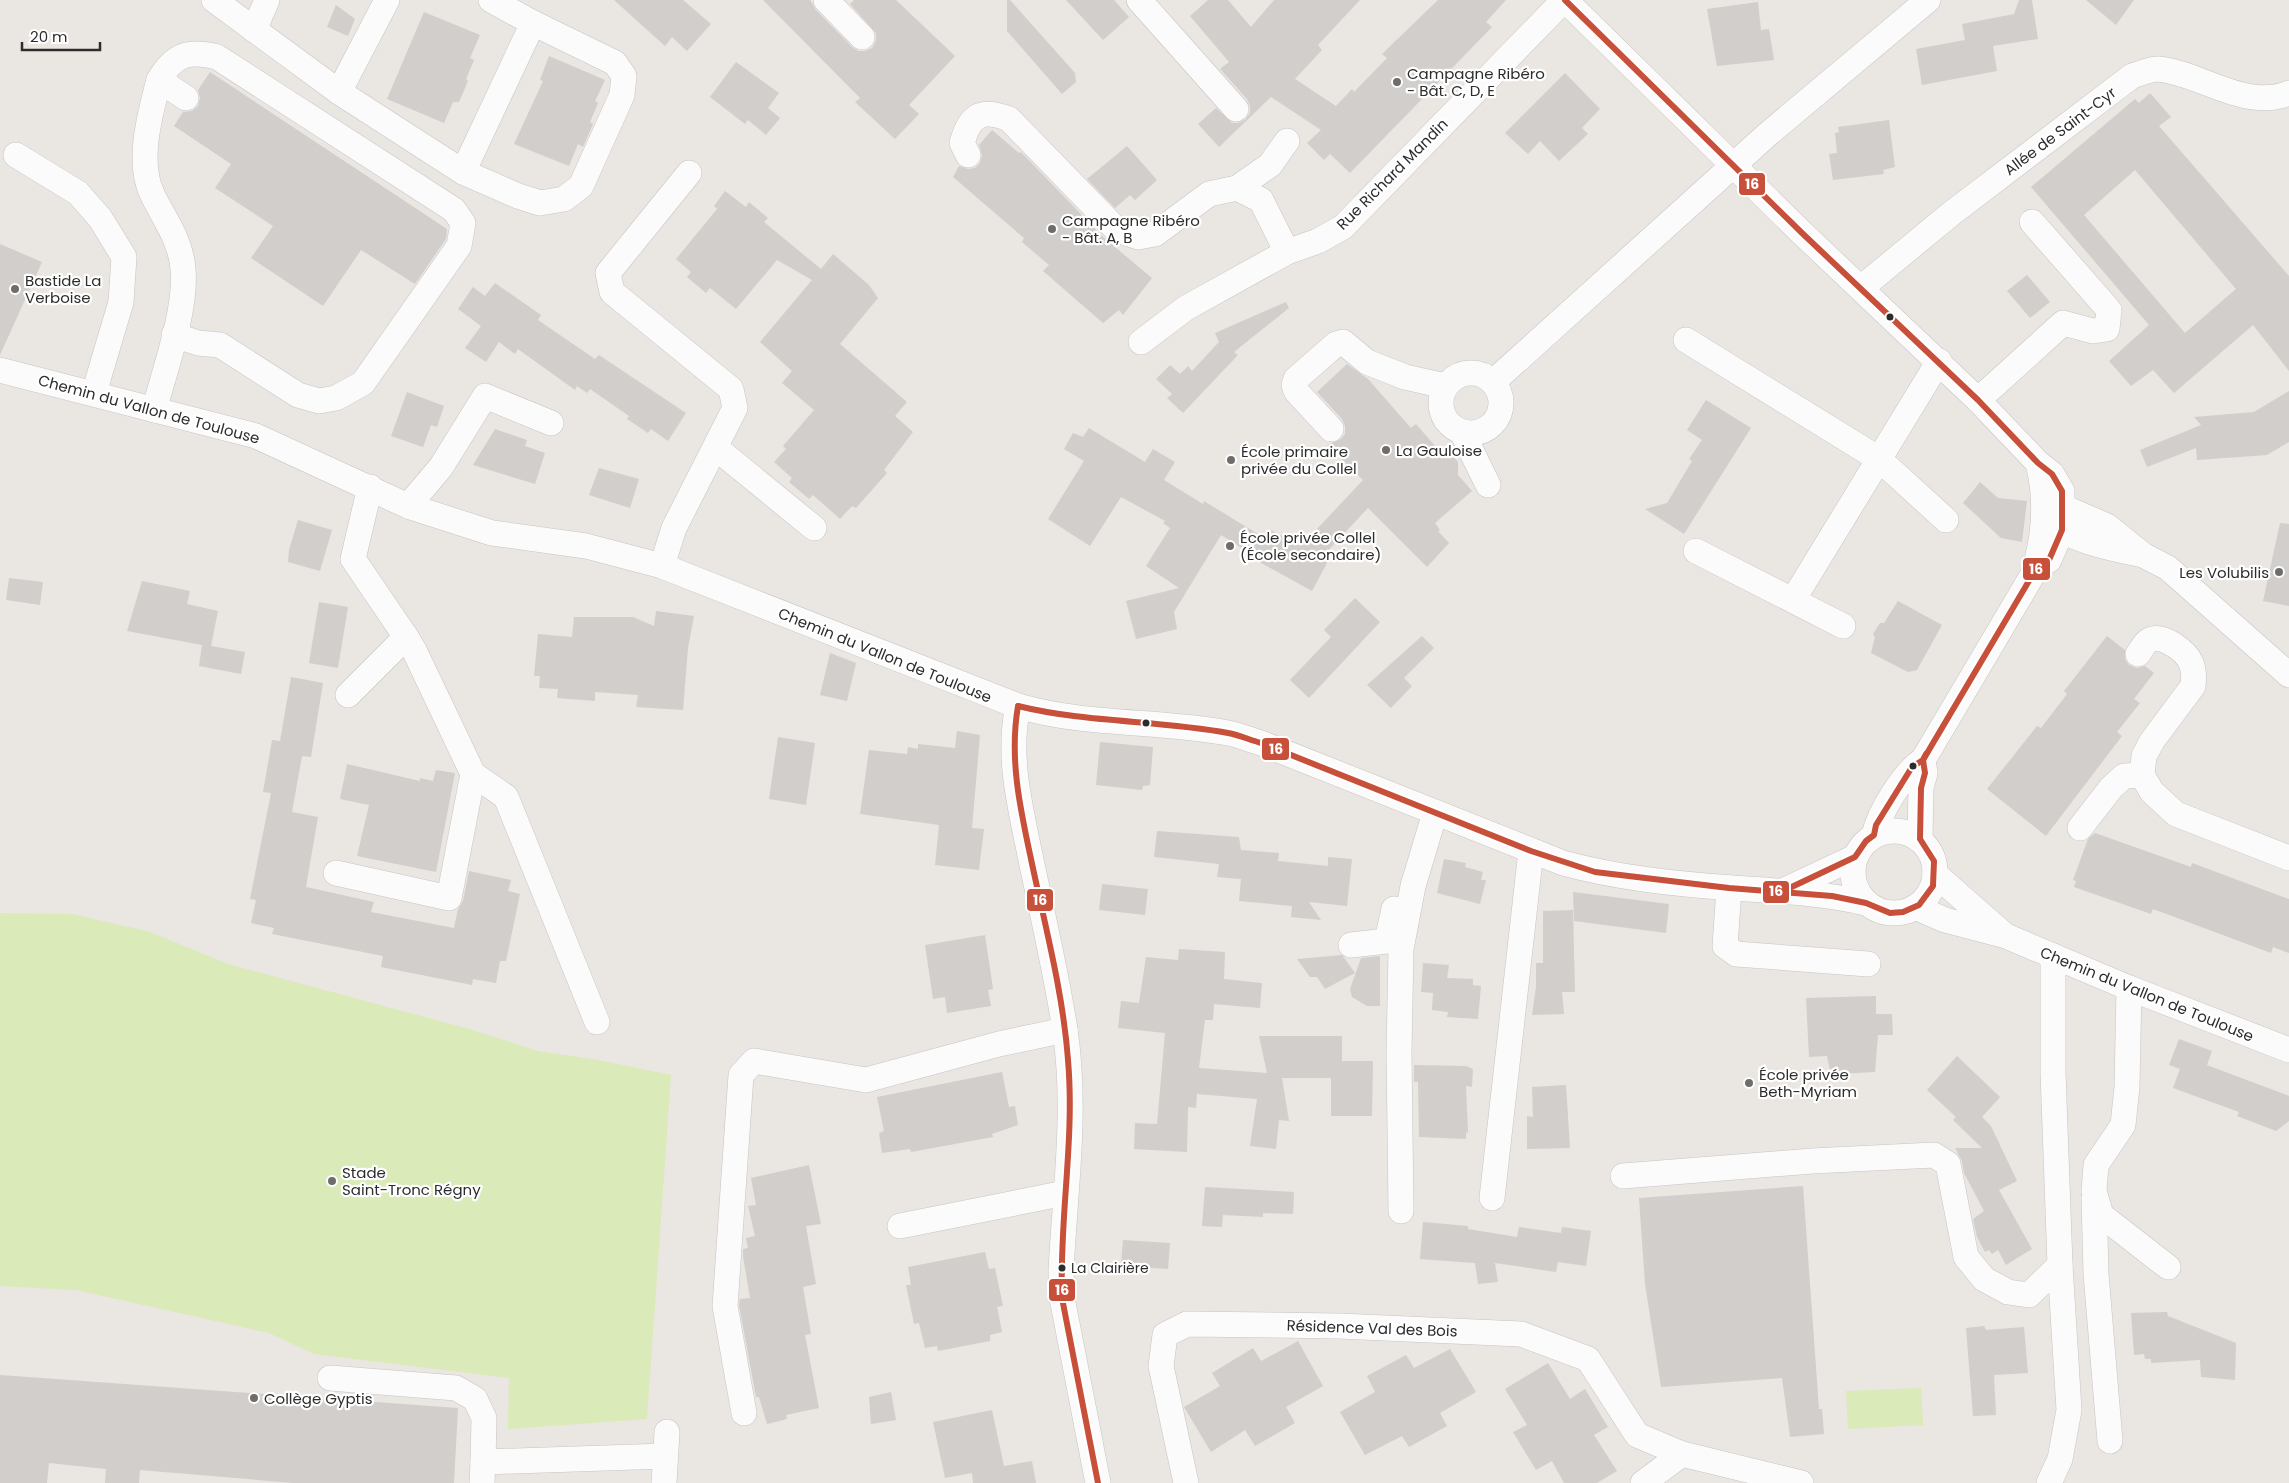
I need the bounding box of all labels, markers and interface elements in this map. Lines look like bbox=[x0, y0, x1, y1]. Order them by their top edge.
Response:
scale bar bbox=[22, 20, 100, 52]
text: 20 m bbox=[30, 26, 68, 47]
place label: Campagne Ribéro - Bât. C, D, E bbox=[1407, 63, 1545, 101]
marker: Campagne Ribéro - Bât. C, D, E bbox=[1391, 76, 1403, 88]
street label: Allée de Saint-Cyr bbox=[2000, 82, 2121, 180]
street label: Rue Richard Mandin bbox=[1332, 114, 1452, 234]
line badge: 16 bbox=[1738, 172, 1766, 196]
text: 16 bbox=[1745, 174, 1759, 194]
place label: Campagne Ribéro - Bât. A, B bbox=[1062, 210, 1200, 248]
marker: Campagne Ribéro - Bât. A, B bbox=[1046, 223, 1058, 235]
place label: Bastide La Verboise bbox=[25, 270, 101, 308]
marker: Bastide La Verboise bbox=[9, 283, 21, 295]
unlabelled marker bbox=[1885, 312, 1895, 322]
street label: Chemin du Vallon de Toulouse bbox=[36, 369, 262, 449]
place label: La Gauloise bbox=[1396, 440, 1482, 461]
place label: École primaire privée du Collel bbox=[1241, 441, 1357, 479]
marker: La Gauloise bbox=[1380, 444, 1392, 456]
marker: École primaire privée du Collel bbox=[1225, 454, 1237, 466]
place label: École privée Collel (École secondaire) bbox=[1240, 527, 1381, 565]
marker: École privée Collel (École secondaire) bbox=[1224, 540, 1236, 552]
line badge: 16 bbox=[2022, 557, 2051, 581]
text: 16 bbox=[2029, 559, 2043, 579]
place label: Les Volubilis bbox=[2179, 562, 2269, 583]
marker: Les Volubilis bbox=[2273, 566, 2285, 578]
street label: Chemin du Vallon de Toulouse bbox=[775, 602, 995, 708]
unlabelled marker bbox=[1141, 718, 1151, 728]
line badge: 16 bbox=[1261, 737, 1290, 761]
text: 16 bbox=[1269, 739, 1283, 759]
unlabelled marker bbox=[1908, 761, 1918, 771]
line badge: 16 bbox=[1762, 880, 1790, 904]
text: 16 bbox=[1769, 881, 1783, 901]
line badge: 16 bbox=[1026, 888, 1054, 912]
text: 16 bbox=[1033, 890, 1047, 910]
street label: Chemin du Vallon de Toulouse bbox=[2037, 941, 2257, 1047]
place label: École privée Beth-Myriam bbox=[1759, 1064, 1857, 1102]
marker: École privée Beth-Myriam bbox=[1743, 1077, 1755, 1089]
place label: Stade Saint-Tronc Régny bbox=[342, 1162, 481, 1200]
marker: Stade Saint-Tronc Régny bbox=[326, 1175, 338, 1187]
place label: La Clairière bbox=[1071, 1258, 1149, 1278]
marker: La Clairière bbox=[1057, 1263, 1067, 1273]
line badge: 16 bbox=[1048, 1278, 1076, 1302]
text: 16 bbox=[1055, 1280, 1069, 1300]
street label: Résidence Val des Bois bbox=[1286, 1315, 1458, 1341]
place label: Collège Gyptis bbox=[264, 1388, 373, 1409]
marker: Collège Gyptis bbox=[248, 1392, 260, 1404]

